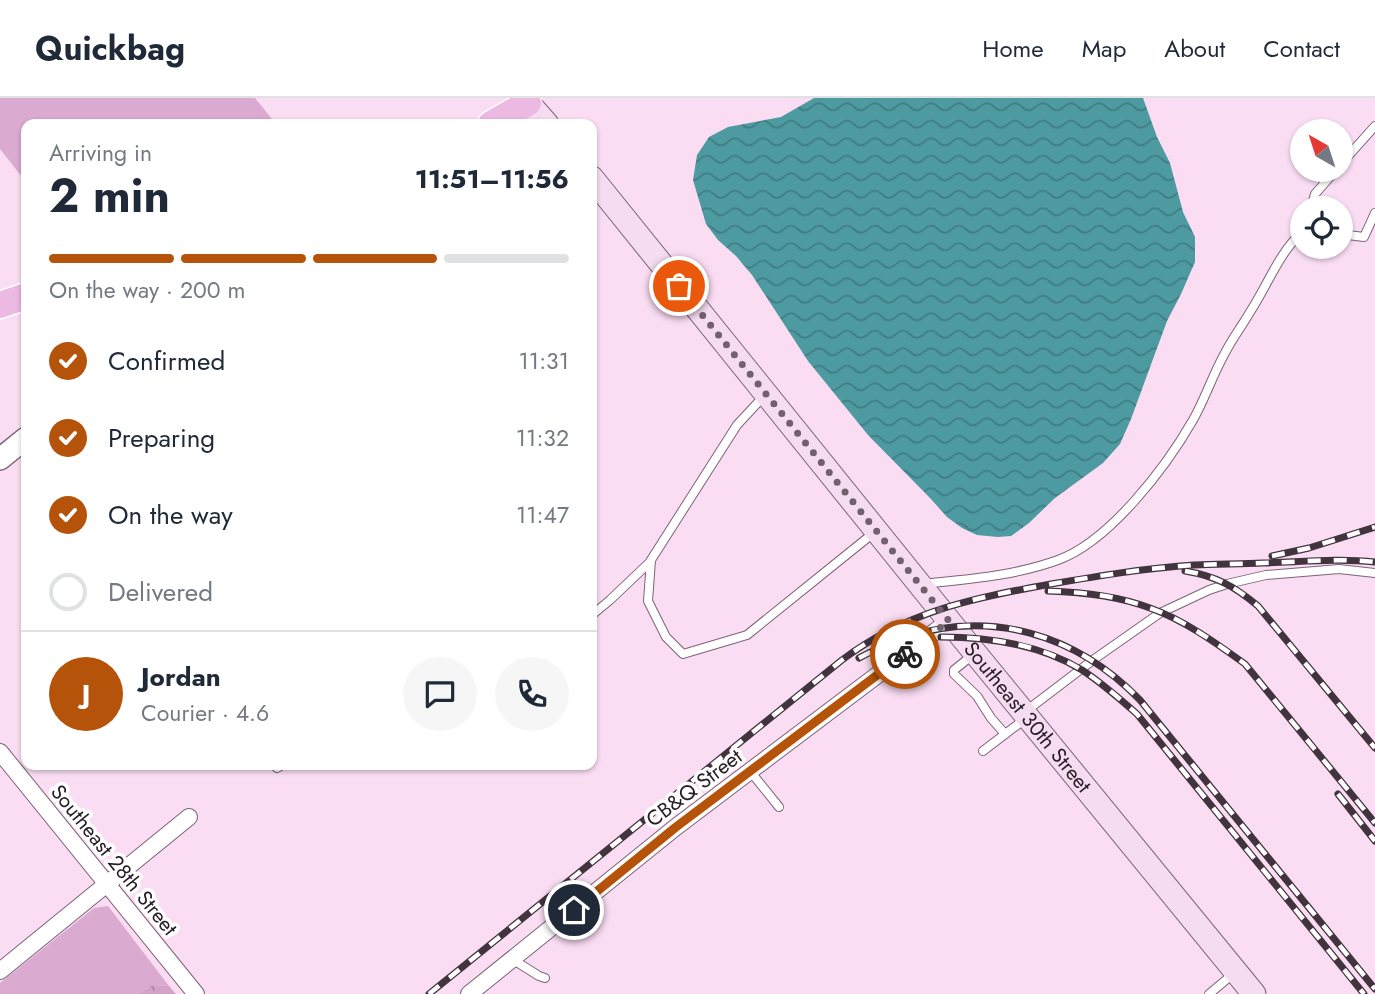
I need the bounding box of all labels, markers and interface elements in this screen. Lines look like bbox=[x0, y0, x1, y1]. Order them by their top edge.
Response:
text: Quickbag bbox=[35, 25, 185, 72]
text: Home bbox=[982, 31, 1044, 66]
text: Map bbox=[1082, 31, 1126, 66]
text: About bbox=[1164, 31, 1225, 66]
text: Contact bbox=[1263, 31, 1340, 66]
north arrow bbox=[1290, 119, 1353, 182]
map controls bbox=[1290, 119, 1353, 259]
text: Arriving in bbox=[49, 136, 152, 170]
text: 11:51–11:56 bbox=[415, 160, 569, 198]
text: 2 min bbox=[49, 163, 170, 229]
button: locate bbox=[1290, 196, 1353, 259]
pin bbox=[649, 256, 709, 316]
icon: bag bbox=[660, 267, 698, 305]
text: On the way · 200 m bbox=[49, 273, 245, 307]
icon: check bbox=[49, 342, 87, 380]
text: Confirmed bbox=[108, 342, 225, 380]
text: 11:31 bbox=[518, 344, 569, 378]
icon: check bbox=[49, 419, 87, 457]
text: Preparing bbox=[108, 419, 215, 457]
text: 11:32 bbox=[516, 421, 569, 455]
icon: check bbox=[49, 496, 87, 534]
text: On the way bbox=[108, 496, 233, 534]
text: 11:47 bbox=[516, 498, 569, 532]
text: Delivered bbox=[108, 573, 213, 611]
courier bbox=[870, 619, 940, 689]
icon: bike bbox=[886, 635, 924, 673]
street label: Southeast 30th Street bbox=[957, 635, 1098, 799]
button: chat bbox=[403, 657, 477, 731]
button: phone bbox=[495, 657, 569, 731]
text: Jordan bbox=[141, 658, 221, 696]
text: J bbox=[82, 675, 90, 713]
text: Courier · 4.6 bbox=[141, 696, 269, 730]
street label: CB&Q Street bbox=[640, 742, 748, 834]
street label: Southeast 28th Street bbox=[44, 778, 184, 942]
pin bbox=[544, 880, 604, 940]
icon: home bbox=[555, 891, 593, 929]

